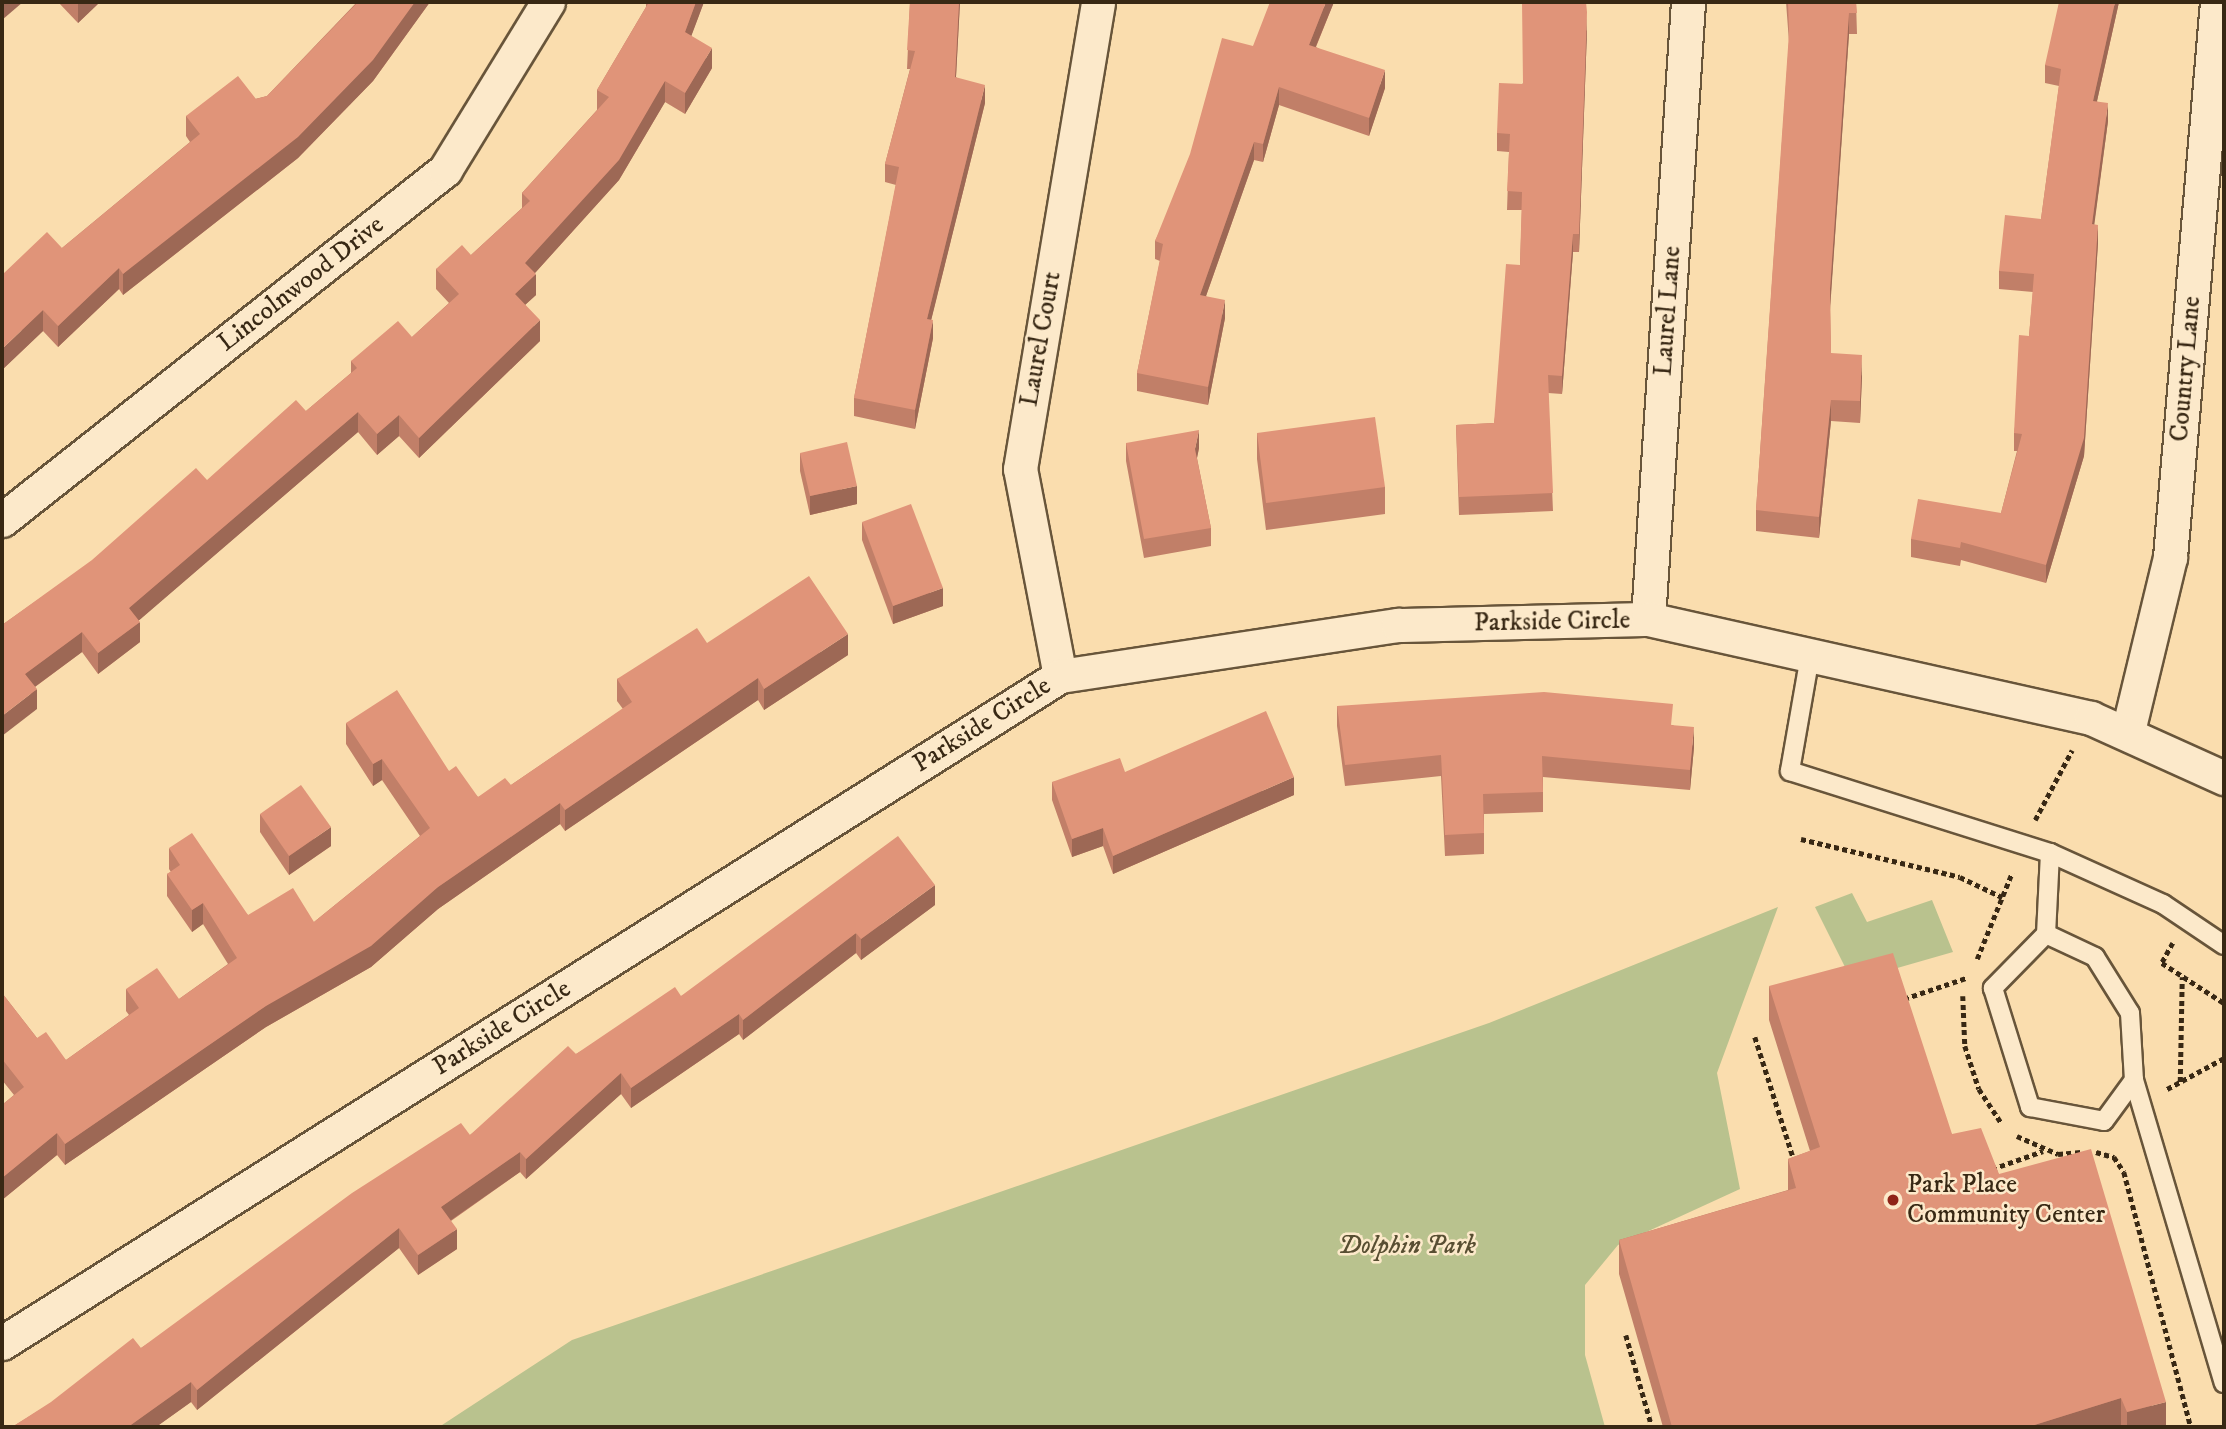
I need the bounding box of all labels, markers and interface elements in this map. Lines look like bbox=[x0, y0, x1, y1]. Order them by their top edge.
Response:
street label: Lincolnwood Drive bbox=[212, 209, 390, 359]
street label: Laurel Lane bbox=[1648, 245, 1688, 377]
street label: Laurel Court bbox=[1014, 269, 1068, 409]
street label: Country Lane bbox=[2164, 295, 2208, 443]
street label: Parkside Circle bbox=[1474, 605, 1630, 639]
street label: Parkside Circle bbox=[907, 670, 1057, 780]
street label: Parkside Circle bbox=[427, 973, 577, 1083]
place label: Park Place Community Center bbox=[1907, 1169, 2105, 1230]
marker: Park Place Community Center bbox=[1885, 1192, 1901, 1208]
park label: Dolphin Park bbox=[1338, 1230, 1476, 1262]

